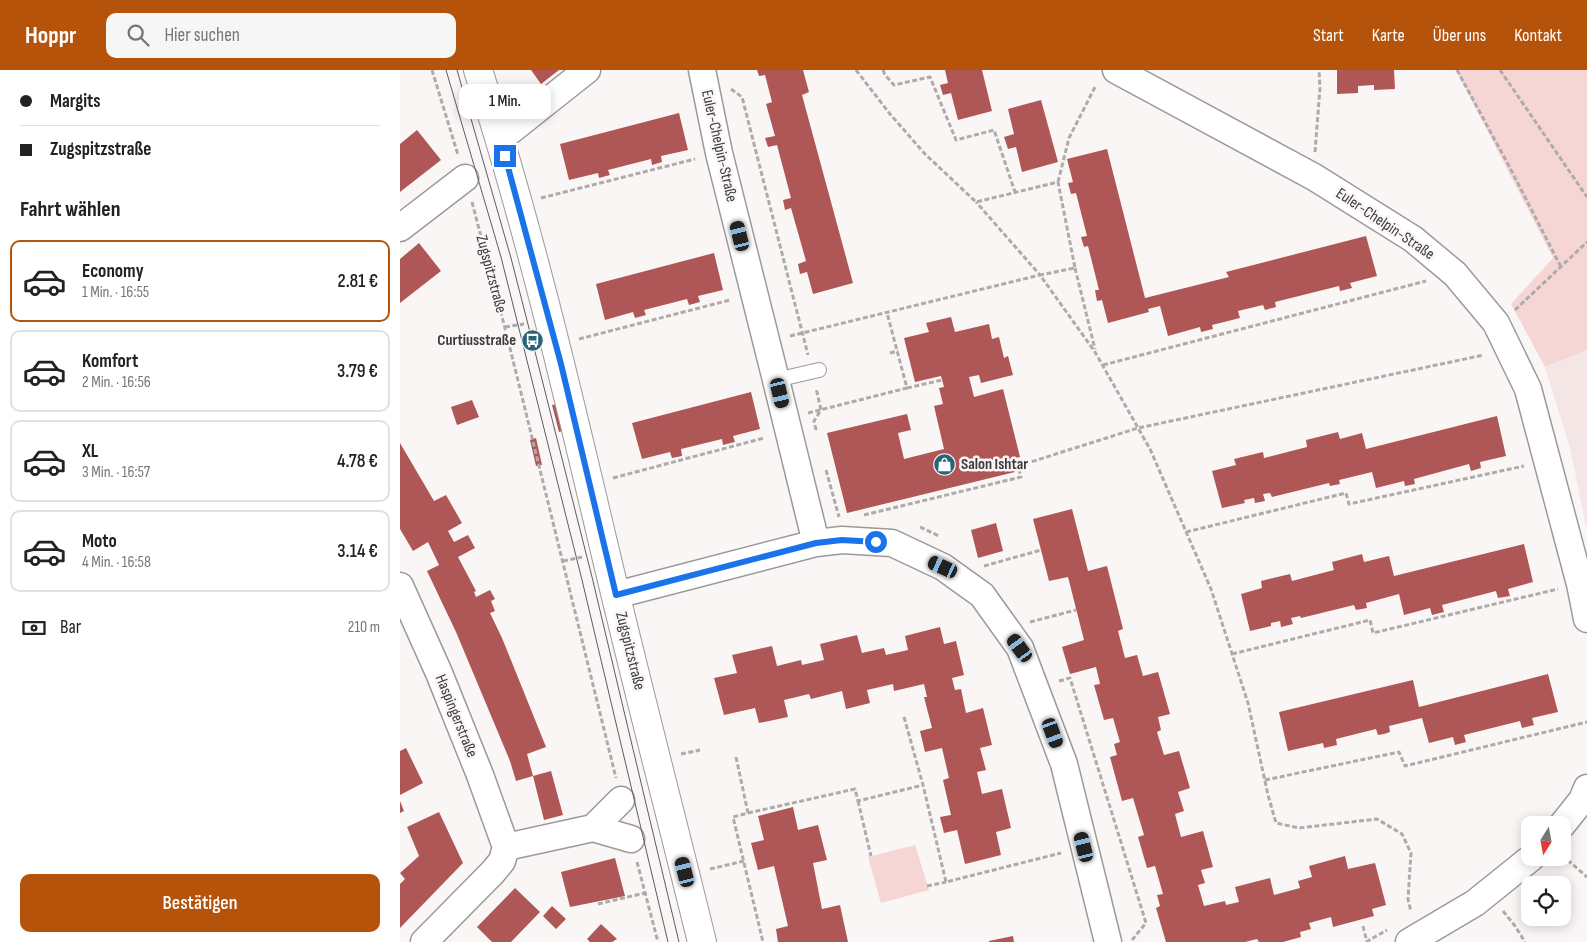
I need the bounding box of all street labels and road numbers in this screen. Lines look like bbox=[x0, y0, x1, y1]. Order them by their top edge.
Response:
street label: Euler-Chelpin-Straße bbox=[697, 88, 741, 204]
street label: Euler-Chelpin-Straße bbox=[1332, 184, 1438, 264]
street label: Zugspitzstraße bbox=[471, 233, 511, 315]
street label: Zugspitzstraße bbox=[611, 610, 649, 692]
street label: Haspingerstraße bbox=[431, 672, 481, 760]

